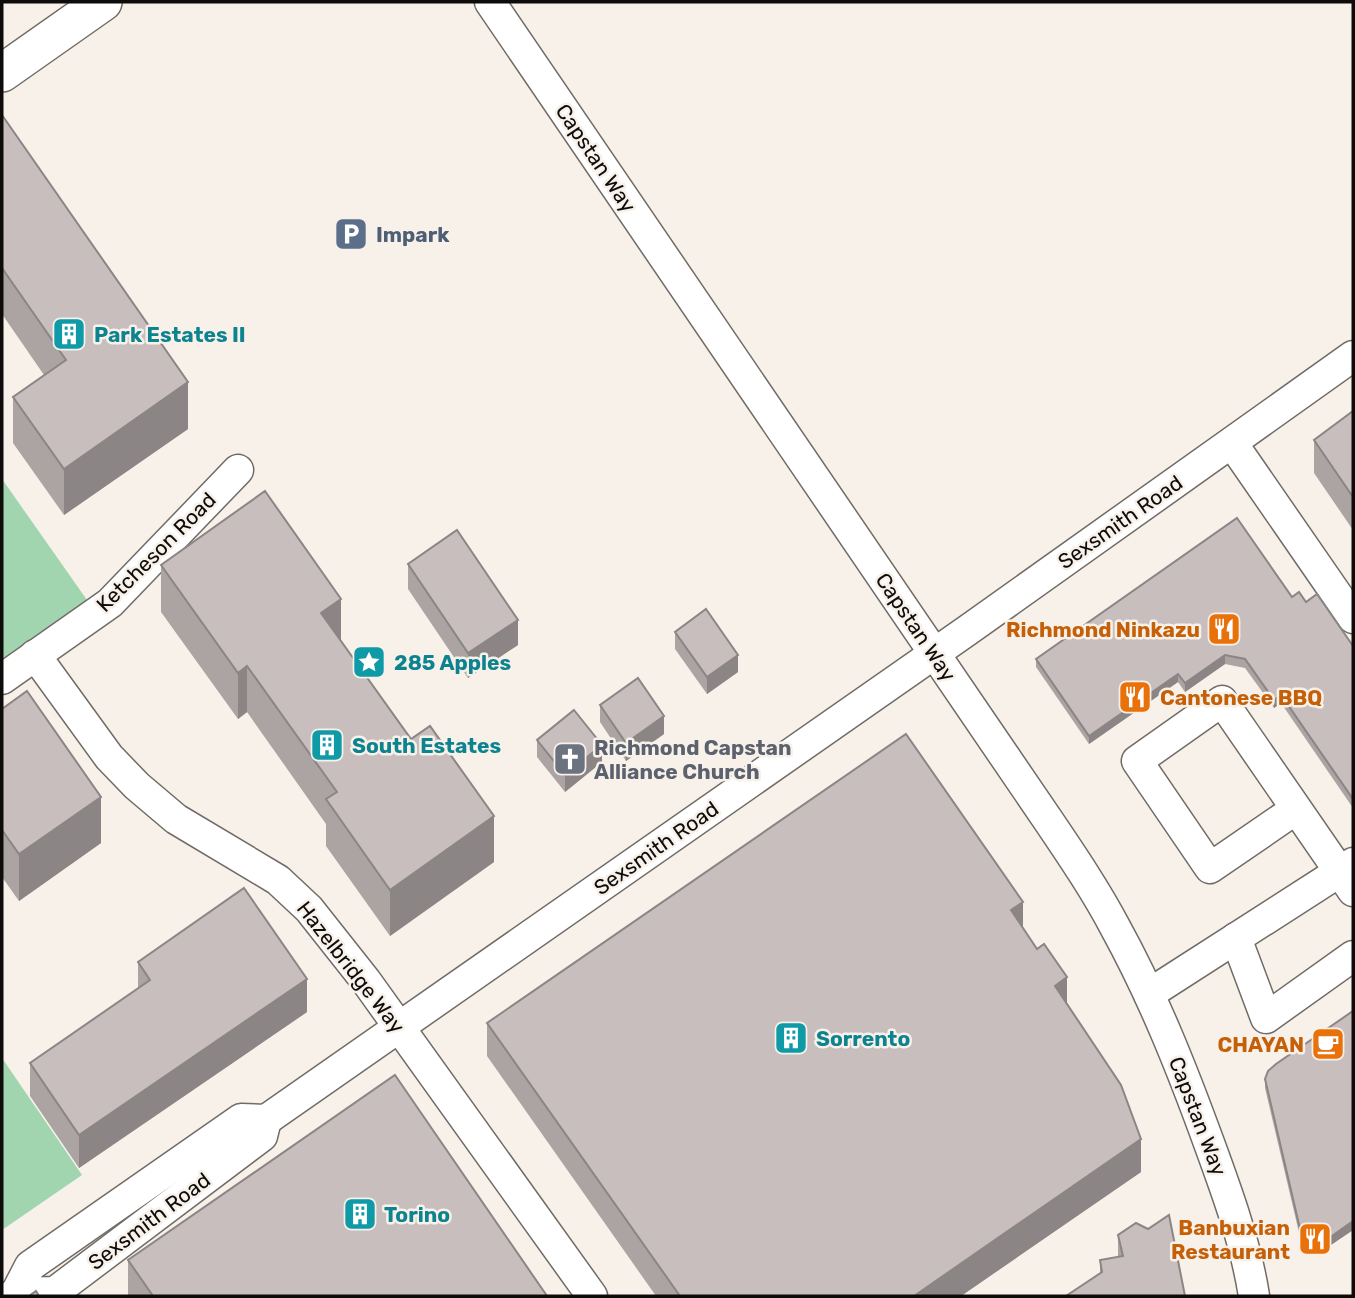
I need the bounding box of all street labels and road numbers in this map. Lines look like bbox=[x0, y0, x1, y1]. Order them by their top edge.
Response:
street label: Capstan Way bbox=[551, 99, 642, 217]
street label: Sexsmith Road bbox=[1053, 470, 1187, 574]
street label: Ketcheson Road bbox=[91, 487, 221, 617]
street label: Capstan Way bbox=[871, 568, 962, 686]
street label: Sexsmith Road bbox=[589, 796, 723, 900]
street label: Hazelbridge Way bbox=[292, 896, 410, 1038]
street label: Capstan Way bbox=[1164, 1053, 1232, 1179]
street label: Sexsmith Road bbox=[83, 1167, 215, 1275]

